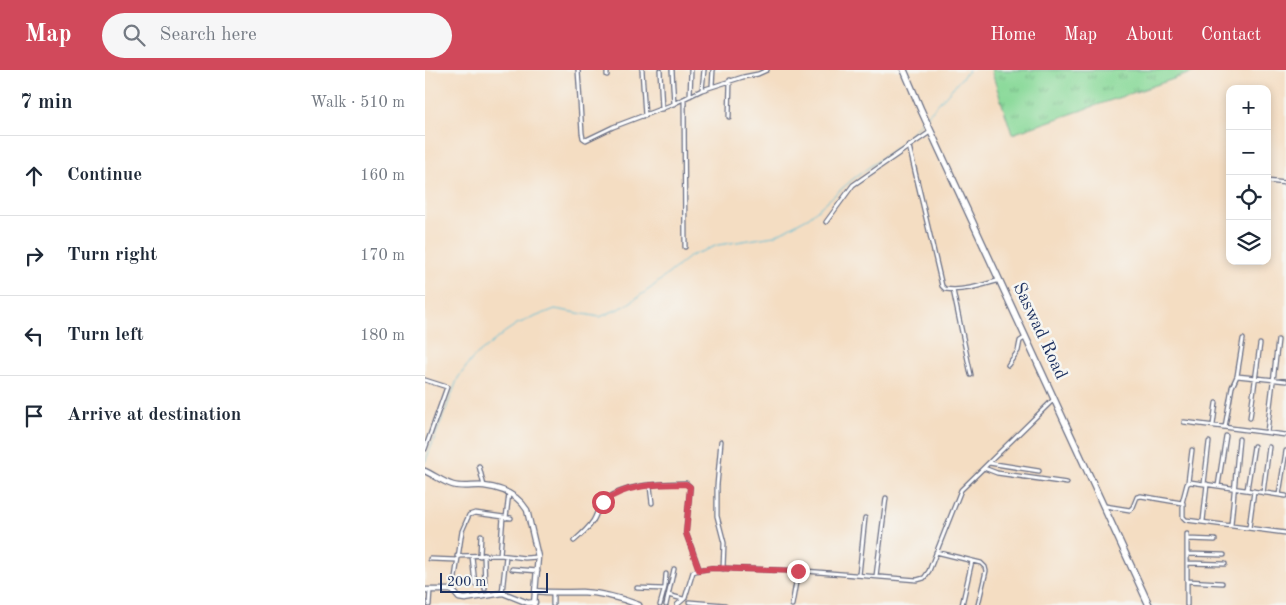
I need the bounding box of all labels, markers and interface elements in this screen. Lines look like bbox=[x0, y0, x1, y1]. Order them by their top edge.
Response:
search box bbox=[102, 13, 452, 58]
icon: search bbox=[120, 21, 148, 49]
text: Map bbox=[25, 23, 72, 47]
text: Search here bbox=[160, 26, 257, 45]
text: Home bbox=[990, 26, 1036, 44]
text: Map bbox=[1064, 26, 1097, 44]
text: About bbox=[1125, 26, 1173, 44]
text: Contact bbox=[1201, 26, 1261, 44]
map controls bbox=[1226, 85, 1271, 265]
button: + bbox=[1226, 85, 1271, 130]
text: 7 min bbox=[20, 92, 73, 113]
text: Walk · 510 m bbox=[310, 95, 405, 111]
button: − bbox=[1226, 130, 1271, 175]
icon: ahead bbox=[20, 162, 48, 190]
text: Continue bbox=[67, 166, 142, 185]
text: 160 m bbox=[360, 168, 405, 184]
button: locate bbox=[1226, 175, 1271, 220]
button: layers bbox=[1226, 220, 1271, 265]
icon: right bbox=[20, 242, 48, 270]
text: Turn right bbox=[67, 246, 157, 265]
text: 170 m bbox=[360, 248, 405, 264]
street label: Saswad Road bbox=[1010, 280, 1070, 382]
icon: left bbox=[20, 322, 48, 350]
text: Turn left bbox=[67, 326, 144, 345]
text: 180 m bbox=[360, 328, 405, 344]
icon: arrive bbox=[20, 402, 48, 430]
text: Arrive at destination bbox=[67, 406, 241, 425]
route start bbox=[592, 491, 615, 514]
route end bbox=[787, 560, 810, 583]
scale bar bbox=[440, 570, 547, 593]
text: 200 m bbox=[447, 575, 486, 589]

